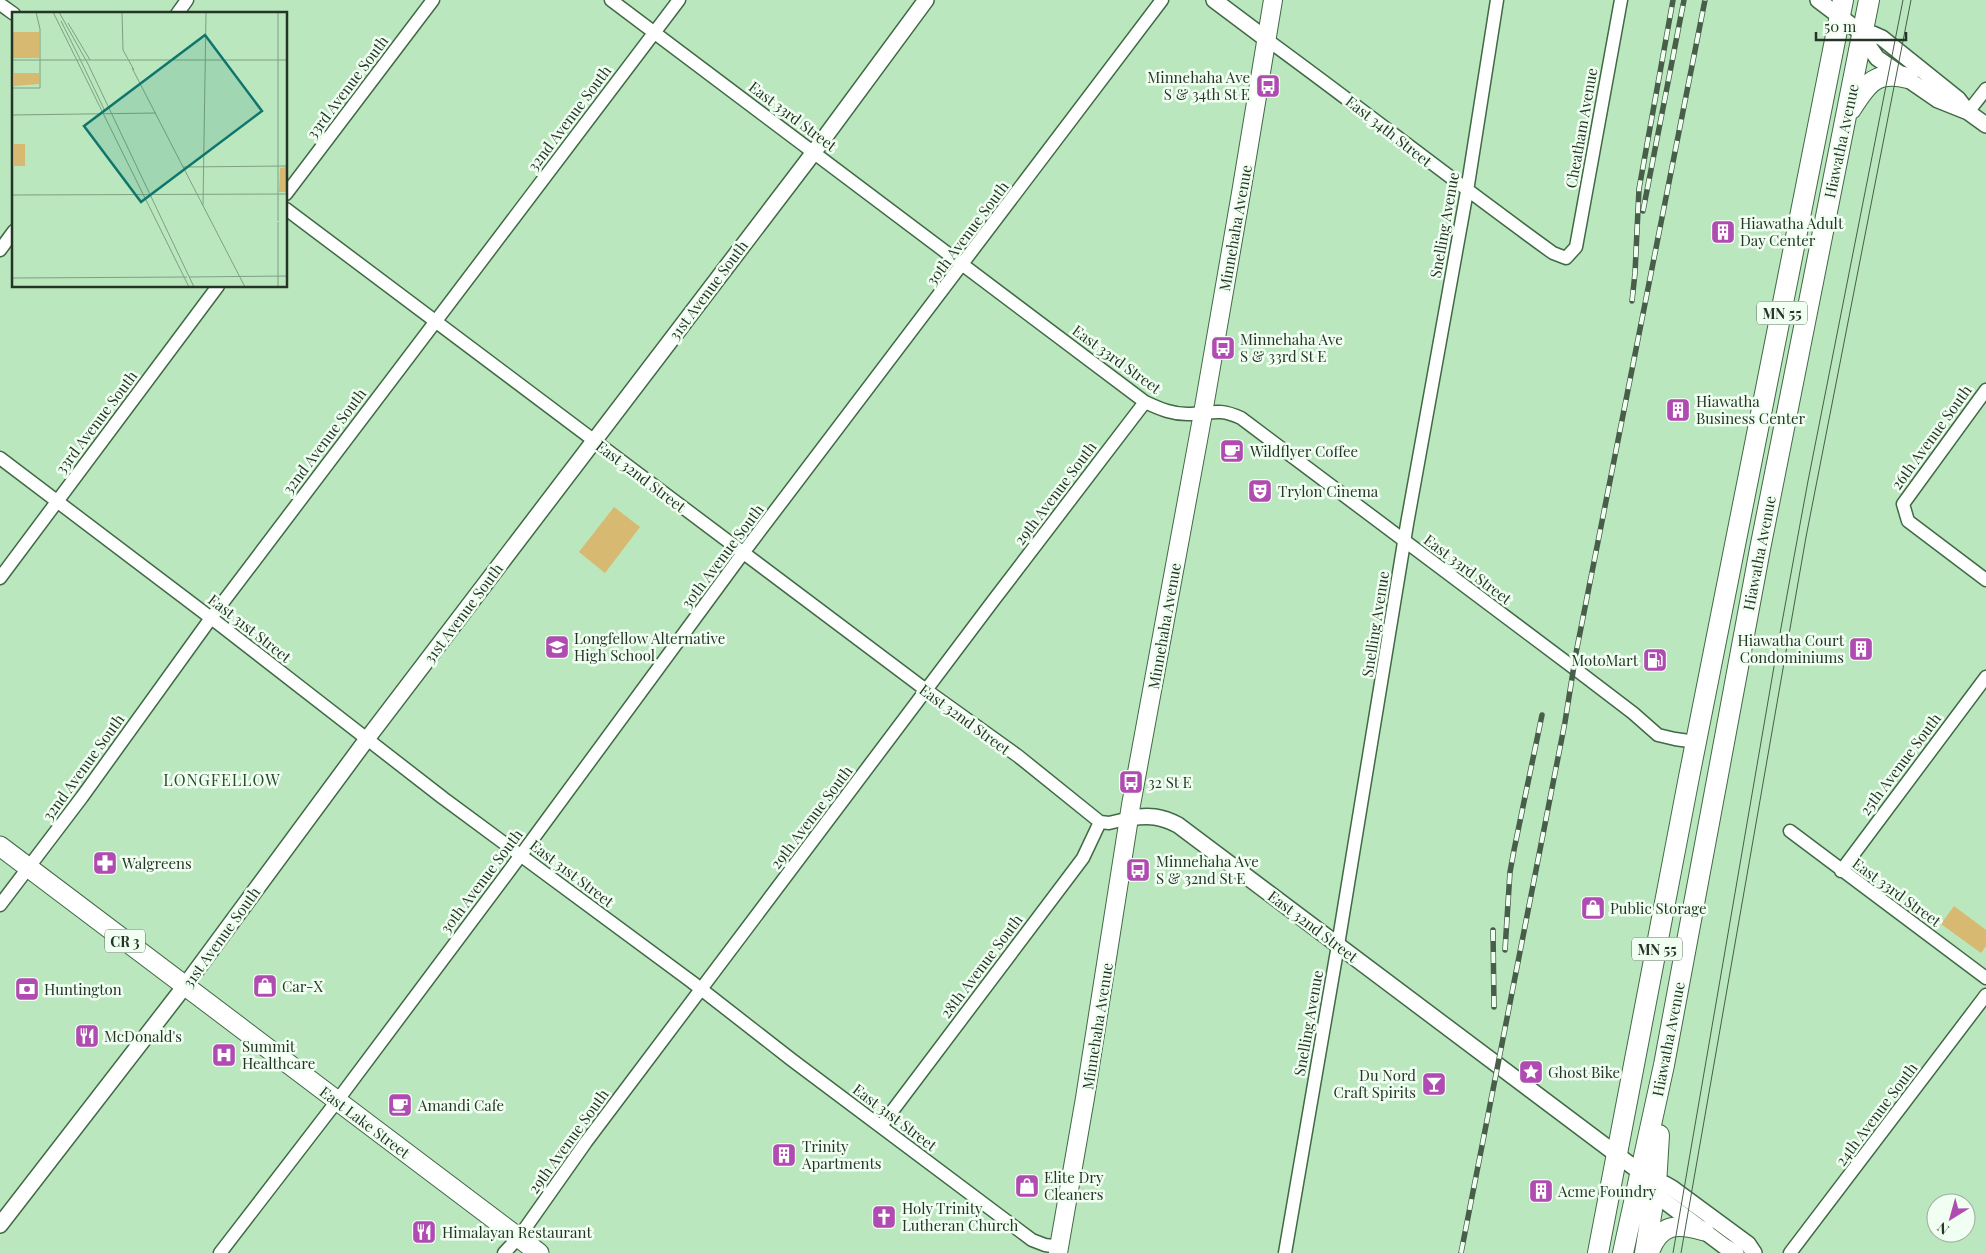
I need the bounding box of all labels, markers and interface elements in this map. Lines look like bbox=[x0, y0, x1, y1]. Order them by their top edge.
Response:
scale bar bbox=[1816, 10, 1906, 42]
inset map bbox=[12, 12, 288, 288]
text: 50 m bbox=[1824, 16, 1857, 36]
street label: 33rd Avenue South bbox=[302, 31, 392, 143]
street label: 32nd Avenue South bbox=[523, 61, 615, 175]
street label: Cheatham Avenue bbox=[1561, 66, 1601, 190]
place label: Minnehaha Ave S & 34th St E bbox=[1147, 67, 1250, 104]
bus stop icon: Minnehaha Ave S & 34th St E bbox=[1255, 73, 1281, 99]
street label: East 33rd Street bbox=[745, 76, 841, 156]
street label: Hiawatha Avenue bbox=[1819, 82, 1863, 200]
street label: East 34th Street bbox=[1342, 91, 1437, 171]
street label: Minnehaha Avenue bbox=[1214, 163, 1256, 293]
street label: Snelling Avenue bbox=[1425, 171, 1463, 279]
street label: 30th Avenue South bbox=[921, 177, 1013, 289]
place label: Hiawatha Adult Day Center bbox=[1740, 213, 1844, 250]
building icon: Hiawatha Adult Day Center bbox=[1710, 219, 1736, 245]
street label: 31st Avenue South bbox=[664, 236, 752, 344]
road number: MN 55 bbox=[1757, 302, 1807, 324]
street label: East 33rd Street bbox=[1069, 320, 1166, 398]
place label: Minnehaha Ave S & 33rd St E bbox=[1240, 329, 1343, 366]
bus stop icon: Minnehaha Ave S & 33rd St E bbox=[1210, 335, 1236, 361]
street label: 33rd Avenue South bbox=[51, 366, 141, 478]
street label: 26th Avenue South bbox=[1886, 381, 1976, 493]
street label: 32nd Avenue South bbox=[278, 384, 370, 498]
place label: Hiawatha Business Center bbox=[1696, 391, 1806, 428]
building icon: Hiawatha Business Center bbox=[1665, 397, 1691, 423]
street label: East 32nd Street bbox=[592, 436, 691, 517]
street label: 29th Avenue South bbox=[1010, 437, 1101, 549]
cafe icon: Wildflyer Coffee bbox=[1219, 438, 1245, 464]
place label: Wildflyer Coffee bbox=[1249, 441, 1358, 461]
theatre icon: Trylon Cinema bbox=[1247, 478, 1273, 504]
place label: Trylon Cinema bbox=[1278, 481, 1379, 501]
street label: Hiawatha Avenue bbox=[1738, 494, 1780, 612]
street label: 30th Avenue South bbox=[676, 500, 768, 612]
street label: East 33rd Street bbox=[1420, 529, 1516, 609]
street label: 31st Avenue South bbox=[419, 559, 507, 667]
street label: Minnehaha Avenue bbox=[1143, 561, 1185, 691]
street label: Snelling Avenue bbox=[1357, 570, 1393, 678]
street label: East 31st Street bbox=[204, 589, 296, 667]
place label: Longfellow Alternative High School bbox=[574, 628, 725, 665]
place label: Hiawatha Court Condominiums bbox=[1738, 630, 1845, 667]
school or university icon: Longfellow Alternative High School bbox=[544, 634, 570, 660]
building icon: Hiawatha Court Condominiums bbox=[1848, 636, 1874, 662]
fuel station icon: MotoMart bbox=[1642, 647, 1668, 673]
place label: MotoMart bbox=[1571, 650, 1639, 670]
street label: East 32nd Street bbox=[916, 679, 1015, 759]
street label: 25th Avenue South bbox=[1855, 709, 1945, 819]
street label: 32nd Avenue South bbox=[38, 710, 129, 824]
street label: 29th Avenue South bbox=[766, 761, 857, 873]
district label: LONGFELLOW bbox=[163, 769, 281, 790]
bus stop icon: 32 St E bbox=[1118, 769, 1144, 795]
place label: 32 St E bbox=[1148, 772, 1192, 792]
street label: 30th Avenue South bbox=[435, 825, 527, 937]
street label: East 31st Street bbox=[526, 835, 619, 912]
pharmacy icon: Walgreens bbox=[92, 850, 118, 876]
place label: Minnehaha Ave S & 32nd St E bbox=[1156, 851, 1259, 888]
place label: Walgreens bbox=[121, 853, 192, 873]
street label: East 33rd Street bbox=[1849, 853, 1946, 931]
bus stop icon: Minnehaha Ave S & 32nd St E bbox=[1125, 857, 1151, 883]
street label: 31st Avenue South bbox=[178, 883, 264, 991]
street label: East 32nd Street bbox=[1264, 886, 1363, 967]
shop icon: Public Storage bbox=[1580, 895, 1606, 921]
place label: Public Storage bbox=[1610, 898, 1707, 918]
street label: 28th Avenue South bbox=[935, 910, 1027, 1022]
road number: CR 3 bbox=[105, 929, 145, 952]
road number: MN 55 bbox=[1632, 938, 1682, 961]
street label: Minnehaha Avenue bbox=[1077, 961, 1117, 1091]
street label: Snelling Avenue bbox=[1289, 969, 1327, 1077]
shop icon: Car-X bbox=[252, 973, 278, 999]
bank icon: Huntington bbox=[14, 976, 40, 1002]
place label: Car-X bbox=[282, 976, 324, 996]
place label: Huntington bbox=[44, 979, 122, 999]
street label: Hiawatha Avenue bbox=[1647, 980, 1689, 1098]
restaurant icon: McDonald's bbox=[74, 1023, 100, 1049]
place label: McDonald's bbox=[104, 1026, 182, 1046]
place label: Summit Healthcare bbox=[242, 1036, 315, 1073]
hospital icon: Summit Healthcare bbox=[211, 1042, 237, 1068]
street label: 24th Avenue South bbox=[1831, 1058, 1922, 1170]
place icon: Ghost Bike bbox=[1518, 1059, 1544, 1085]
place label: Ghost Bike bbox=[1548, 1062, 1620, 1082]
place label: Du Nord Craft Spirits bbox=[1333, 1065, 1416, 1102]
bar icon: Du Nord Craft Spirits bbox=[1421, 1071, 1447, 1097]
street label: East 31st Street bbox=[849, 1079, 942, 1156]
street label: East Lake Street bbox=[316, 1082, 415, 1163]
street label: 29th Avenue South bbox=[523, 1085, 613, 1197]
cafe icon: Amandi Cafe bbox=[387, 1092, 413, 1118]
place label: Amandi Cafe bbox=[417, 1095, 504, 1115]
place label: Trinity Apartments bbox=[801, 1136, 882, 1173]
building icon: Trinity Apartments bbox=[771, 1142, 797, 1168]
place label: Elite Dry Cleaners bbox=[1044, 1167, 1104, 1204]
shop icon: Elite Dry Cleaners bbox=[1014, 1173, 1040, 1199]
building icon: Acme Foundry bbox=[1528, 1178, 1554, 1204]
place label: Acme Foundry bbox=[1557, 1181, 1657, 1201]
north arrow bbox=[1926, 1193, 1976, 1243]
place label: Holy Trinity Lutheran Church bbox=[902, 1198, 1019, 1235]
church icon: Holy Trinity Lutheran Church bbox=[871, 1204, 897, 1230]
text: N bbox=[1933, 1218, 1953, 1239]
restaurant icon: Himalayan Restaurant bbox=[411, 1219, 437, 1245]
place label: Himalayan Restaurant bbox=[442, 1222, 592, 1242]

